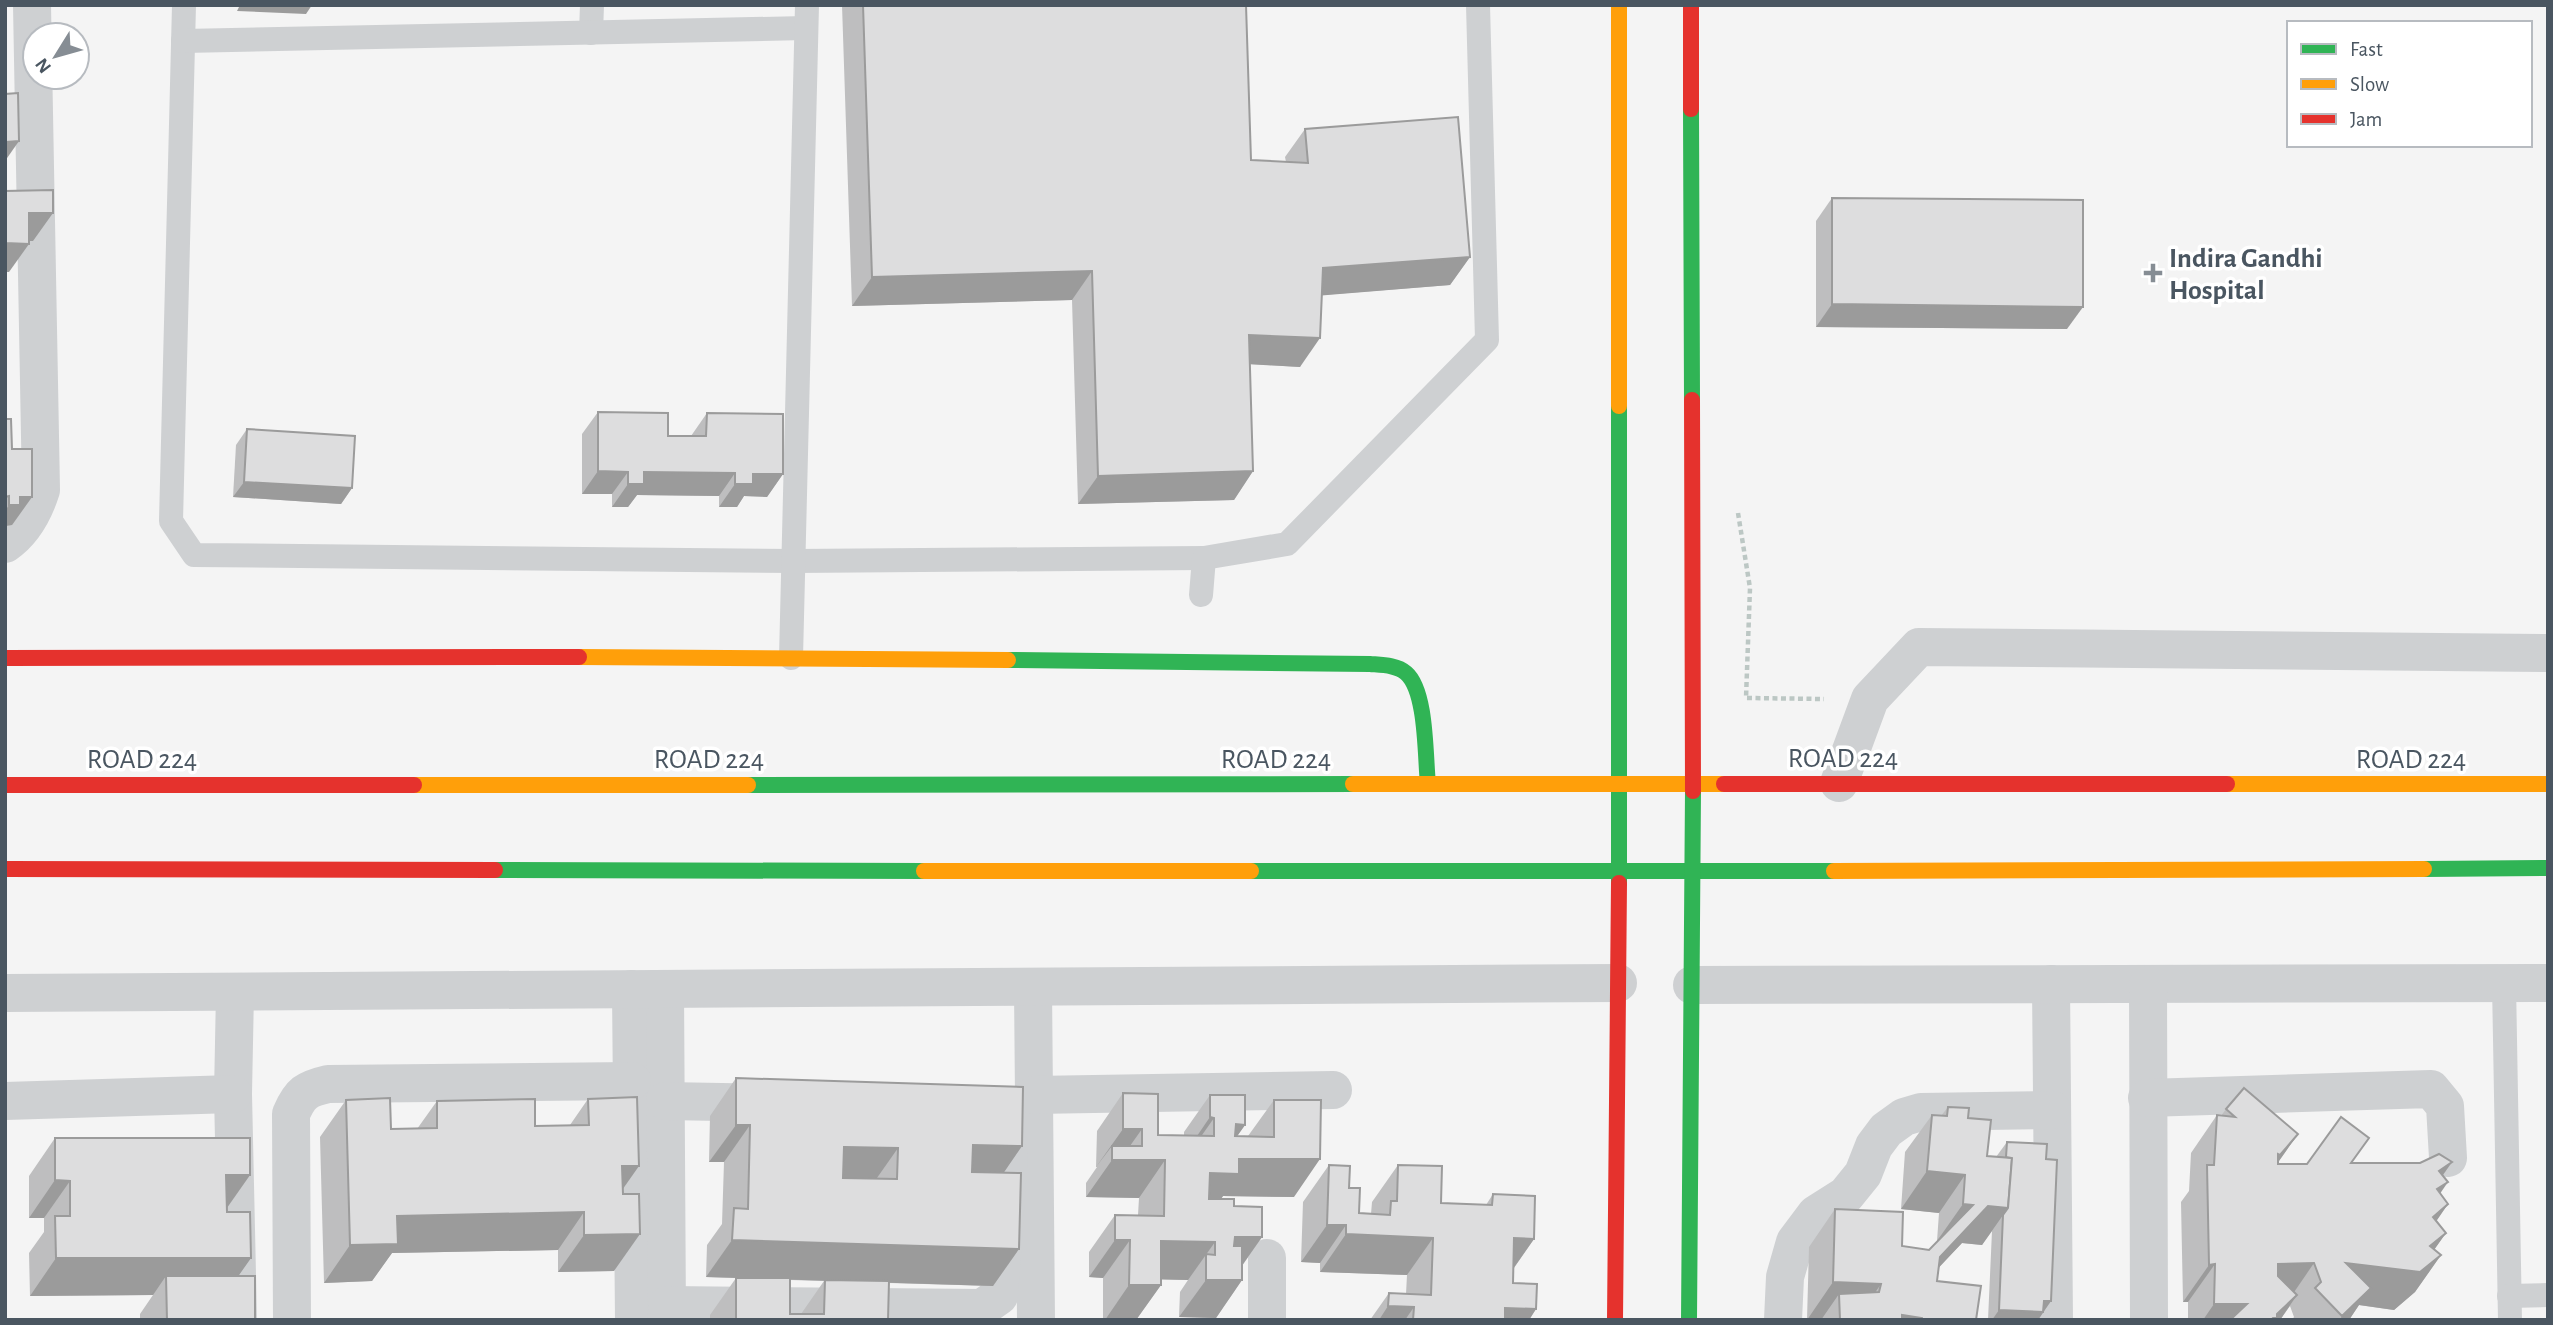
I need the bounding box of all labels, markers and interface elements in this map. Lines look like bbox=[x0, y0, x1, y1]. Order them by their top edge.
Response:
north arrow bbox=[21, 21, 91, 91]
legend bbox=[2287, 21, 2532, 147]
text: Fast bbox=[2350, 39, 2383, 60]
text: N bbox=[32, 54, 55, 76]
text: Slow bbox=[2350, 74, 2389, 95]
text: Jam bbox=[2350, 109, 2382, 130]
place label: Indira Gandhi Hospital bbox=[2169, 245, 2323, 305]
marker: Indira Gandhi Hospital bbox=[2143, 263, 2163, 283]
street label: ROAD 224 bbox=[1788, 745, 1898, 773]
street label: ROAD 224 bbox=[87, 746, 197, 774]
street label: ROAD 224 bbox=[654, 746, 764, 774]
street label: ROAD 224 bbox=[1221, 746, 1331, 774]
street label: ROAD 224 bbox=[2356, 746, 2466, 774]

